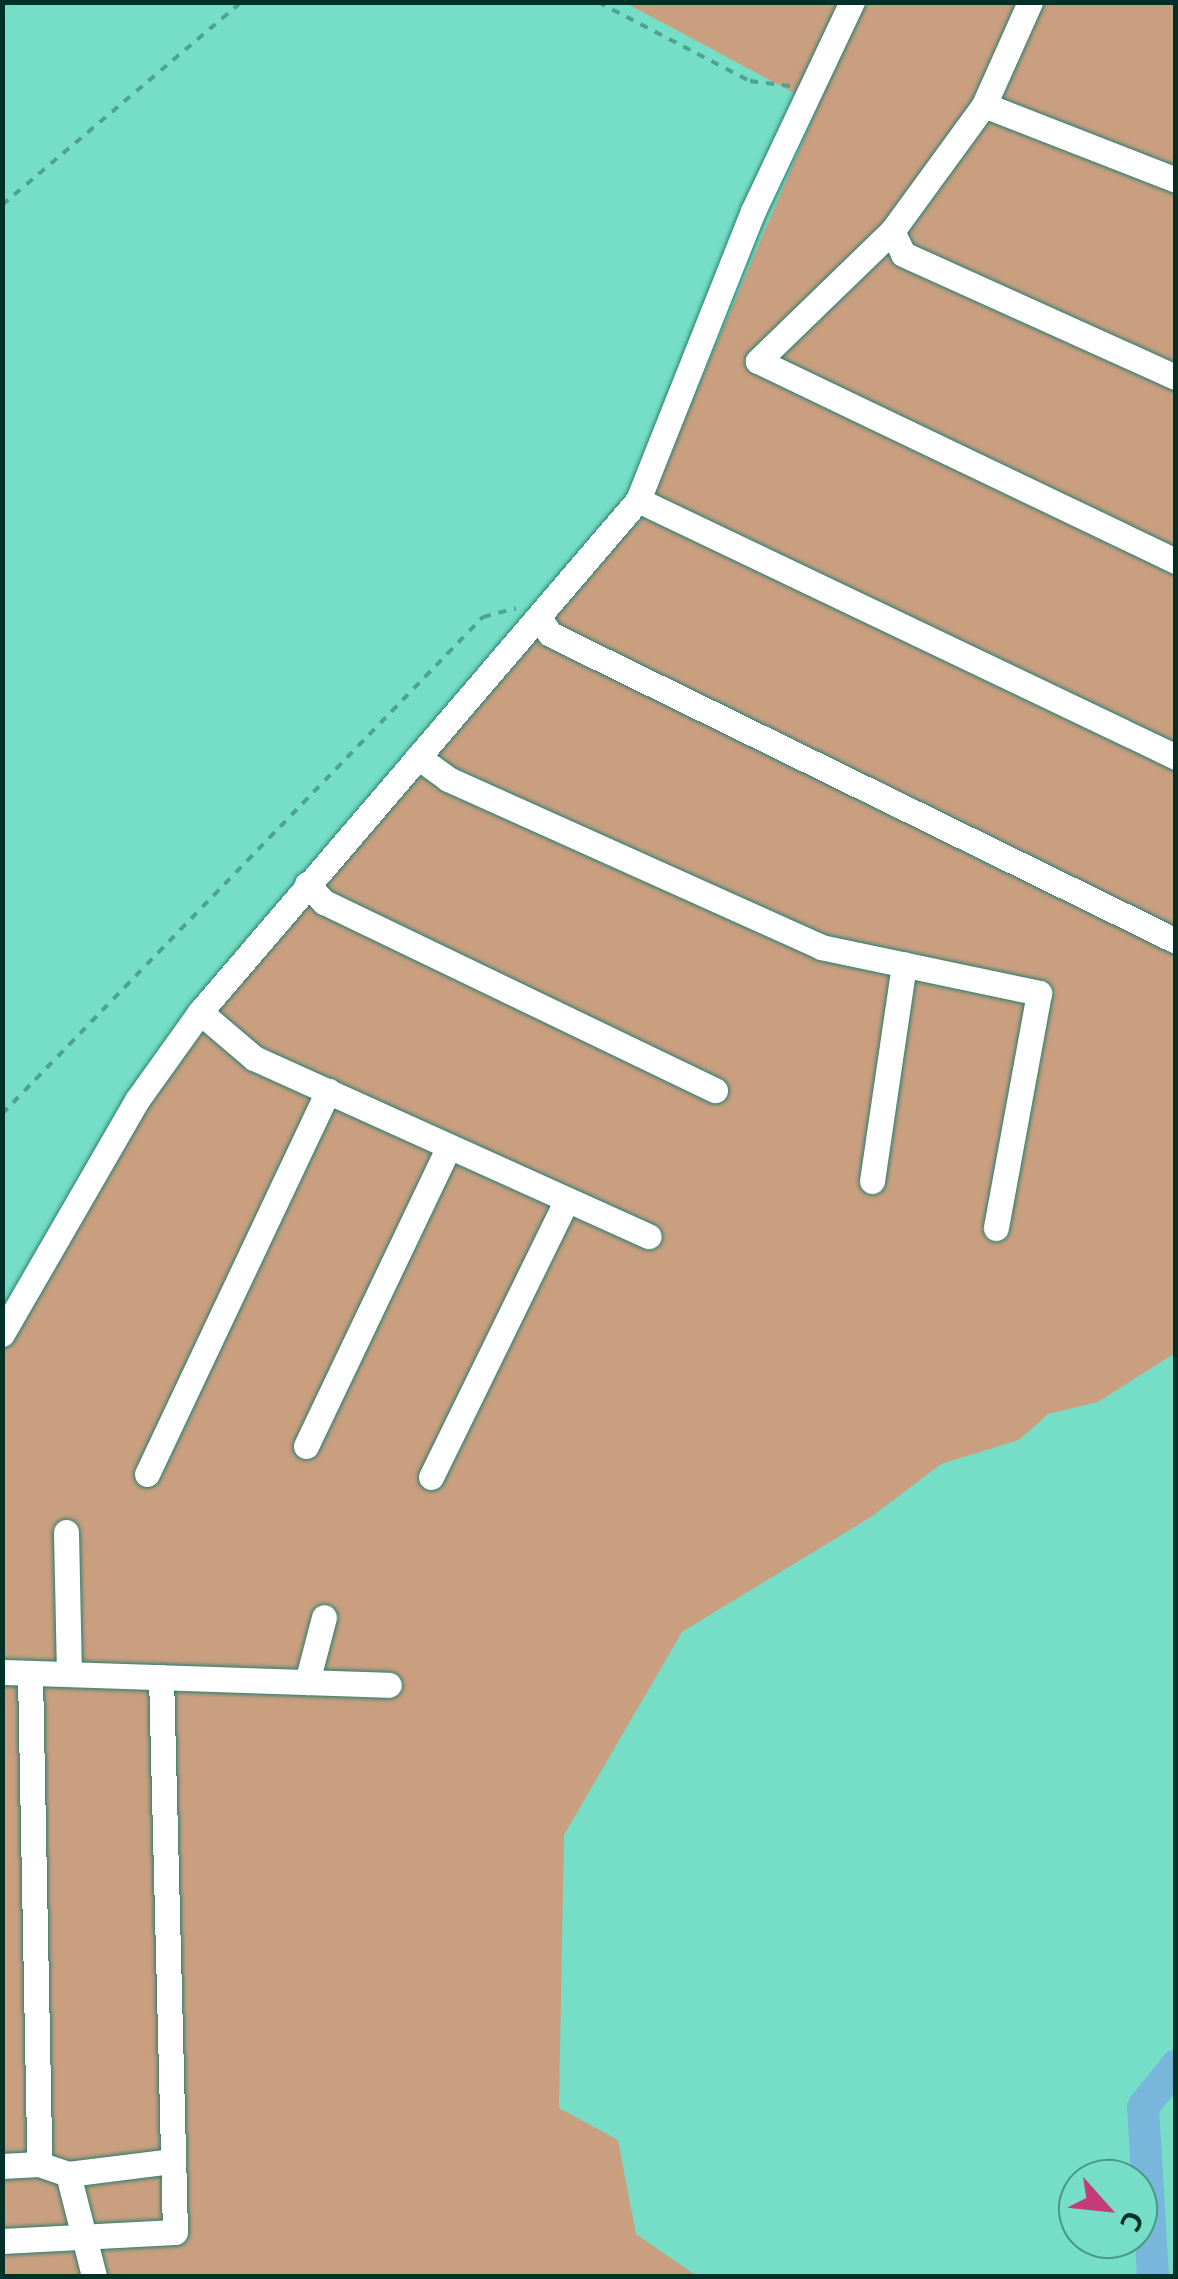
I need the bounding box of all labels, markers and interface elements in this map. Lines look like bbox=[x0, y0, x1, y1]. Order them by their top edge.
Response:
north arrow bbox=[1058, 2159, 1158, 2259]
text: С bbox=[1112, 2205, 1154, 2238]

